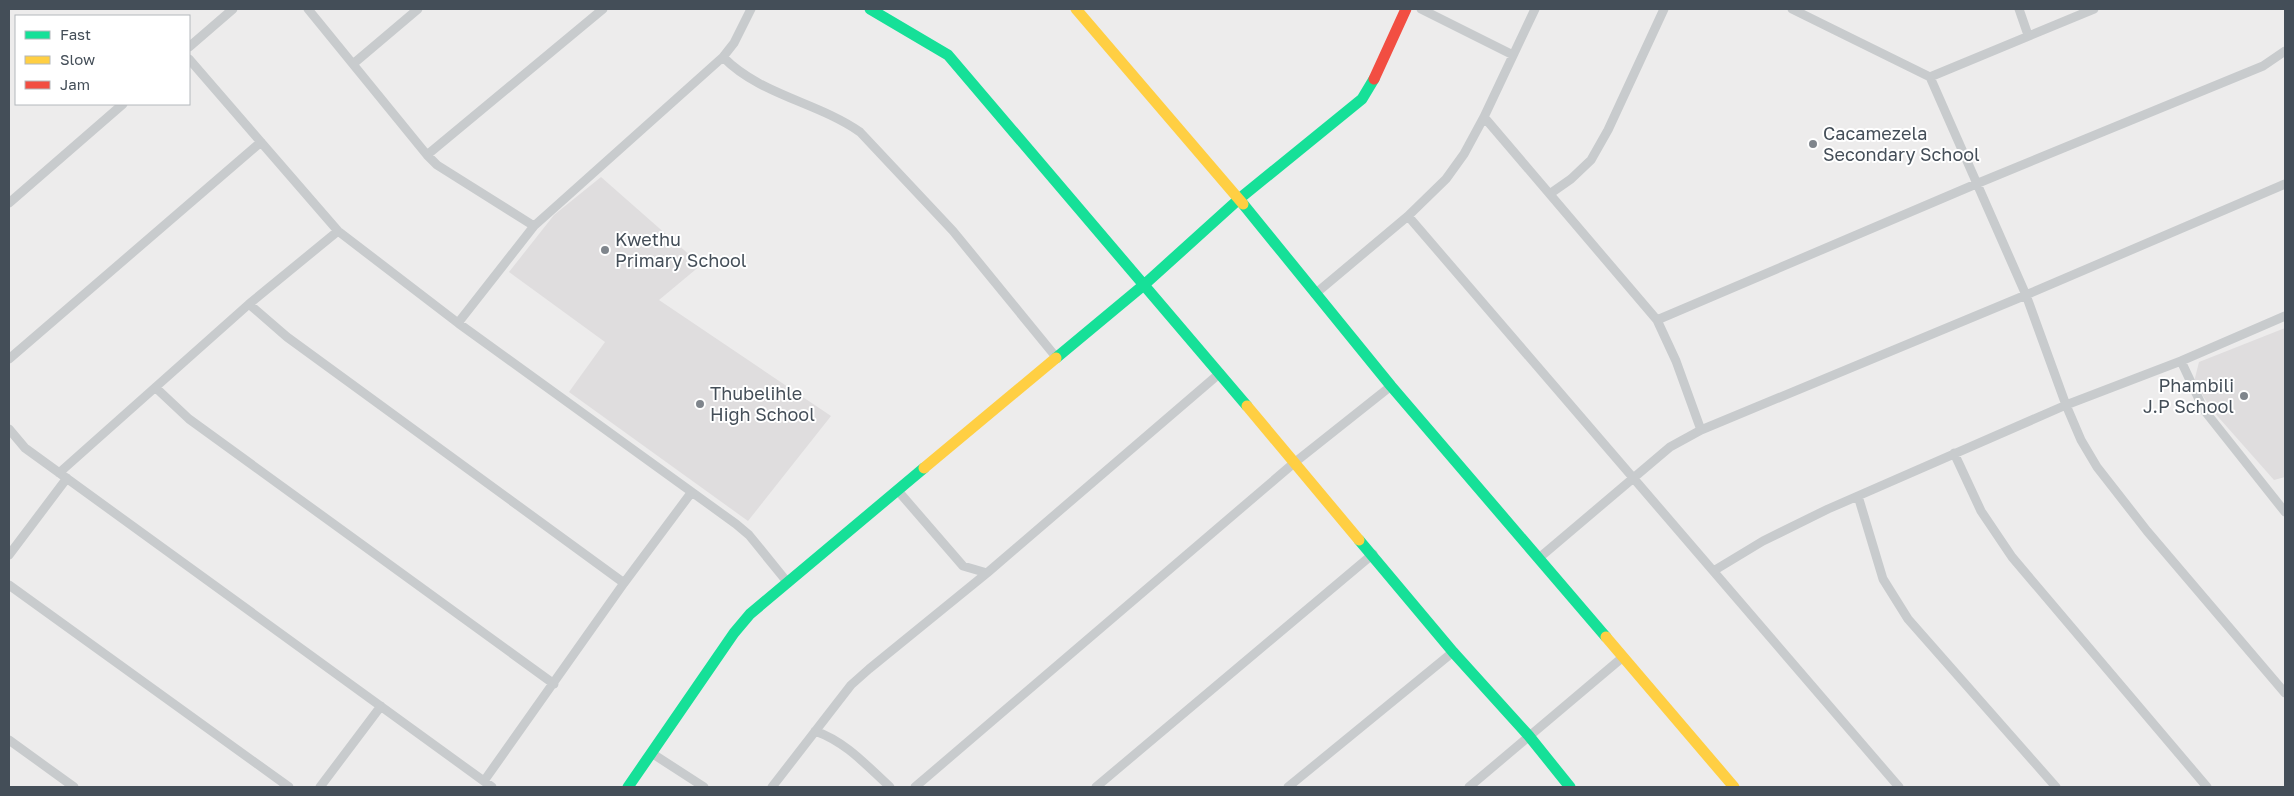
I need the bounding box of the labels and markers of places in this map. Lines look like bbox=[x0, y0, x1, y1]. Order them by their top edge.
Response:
place label: Cacamezela Secondary School bbox=[1823, 122, 1980, 165]
marker: Cacamezela Secondary School bbox=[1807, 138, 1819, 150]
place label: Kwethu Primary School bbox=[615, 228, 747, 271]
marker: Kwethu Primary School bbox=[599, 244, 611, 256]
place label: Phambili J.P School bbox=[2143, 374, 2234, 417]
place label: Thubelihle High School bbox=[710, 382, 815, 425]
marker: Phambili J.P School bbox=[2238, 390, 2250, 402]
marker: Thubelihle High School bbox=[694, 398, 706, 410]

